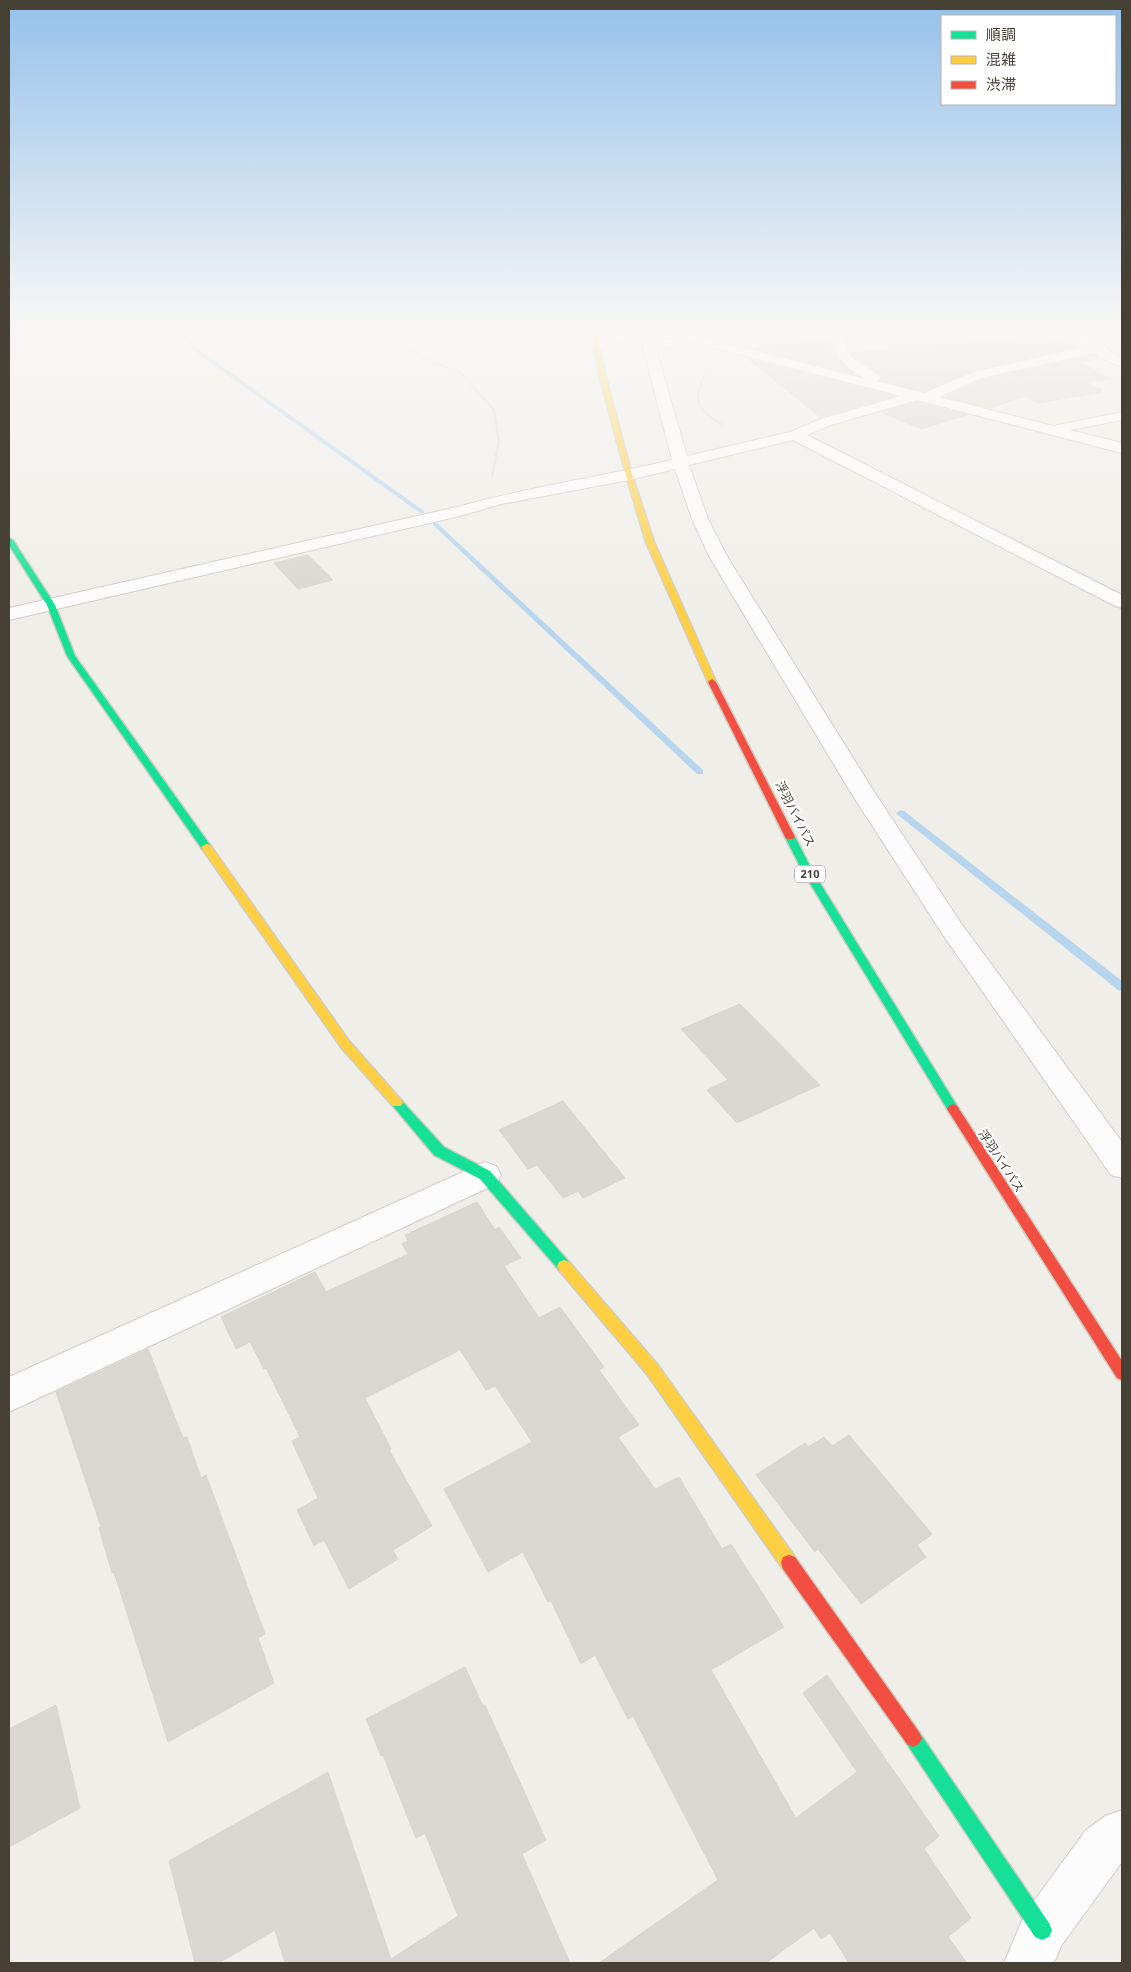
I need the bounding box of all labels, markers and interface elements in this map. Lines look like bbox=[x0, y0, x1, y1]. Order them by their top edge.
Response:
legend bbox=[941, 15, 1116, 105]
text: 順調 bbox=[986, 24, 1016, 44]
text: 混雑 bbox=[986, 49, 1016, 69]
text: 渋滞 bbox=[986, 74, 1016, 94]
street label: 浮羽バイパス bbox=[772, 778, 819, 850]
road number: 210 bbox=[795, 866, 825, 882]
street label: 浮羽バイパス bbox=[975, 1126, 1028, 1195]

